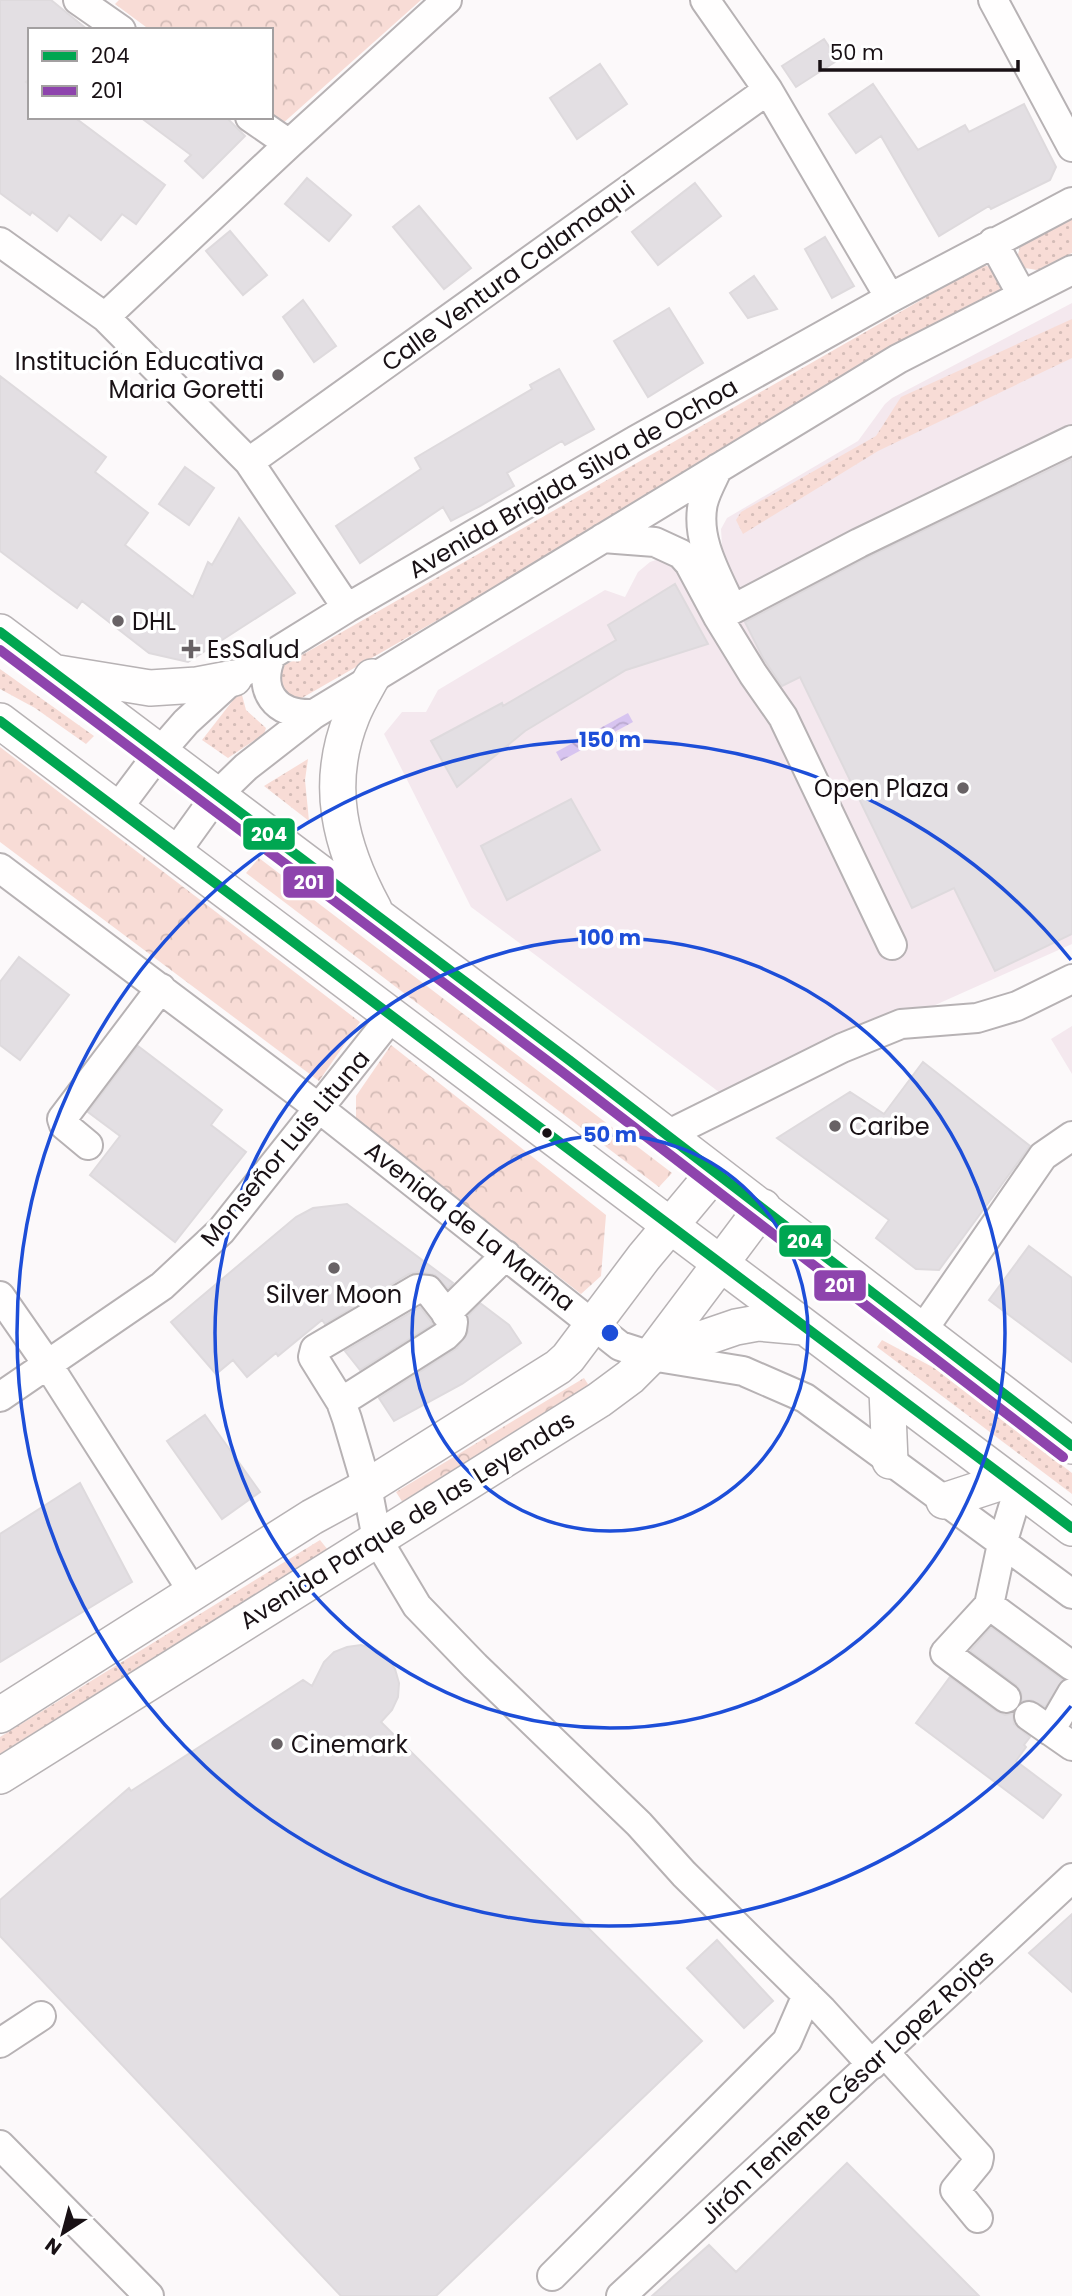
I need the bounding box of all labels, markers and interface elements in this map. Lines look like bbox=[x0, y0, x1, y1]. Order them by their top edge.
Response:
legend bbox=[28, 28, 273, 119]
scale bar bbox=[820, 28, 1018, 72]
text: 50 m bbox=[830, 38, 884, 67]
text: 204 bbox=[91, 41, 129, 70]
text: 201 bbox=[91, 76, 123, 105]
street label: Calle Ventura Calamaqui bbox=[375, 173, 641, 379]
place label: Institución Educativa Maria Goretti bbox=[15, 345, 264, 406]
marker: Institución Educativa Maria Goretti bbox=[270, 367, 286, 383]
street label: Avenida Brigida Silva de Ochoa bbox=[402, 370, 744, 586]
place label: DHL bbox=[132, 605, 176, 638]
marker: DHL bbox=[110, 613, 126, 629]
place label: EsSalud bbox=[207, 633, 300, 666]
marker: EsSalud bbox=[181, 639, 201, 659]
text: 150 m bbox=[579, 725, 641, 754]
place label: Open Plaza bbox=[814, 772, 949, 805]
marker: Open Plaza bbox=[955, 780, 971, 796]
line badge: 204 bbox=[242, 817, 296, 851]
text: 204 bbox=[251, 821, 287, 848]
line badge: 201 bbox=[282, 865, 335, 899]
text: 201 bbox=[294, 869, 324, 896]
text: 100 m bbox=[579, 923, 641, 952]
street label: Monseñor Luis Lituna bbox=[193, 1043, 377, 1253]
place label: Caribe bbox=[849, 1110, 930, 1143]
marker: Caribe bbox=[827, 1118, 843, 1134]
text: 50 m bbox=[583, 1120, 637, 1149]
unlabelled marker bbox=[540, 1126, 554, 1140]
street label: Avenida de La Marina bbox=[358, 1133, 582, 1319]
line badge: 204 bbox=[778, 1224, 832, 1258]
text: 204 bbox=[787, 1228, 823, 1255]
marker: Silver Moon bbox=[326, 1260, 342, 1276]
line badge: 201 bbox=[813, 1269, 867, 1302]
text: 201 bbox=[825, 1272, 855, 1299]
place label: Silver Moon bbox=[266, 1278, 402, 1311]
centre of rings bbox=[598, 1321, 622, 1345]
street label: Avenida Parque de las Leyendas bbox=[233, 1403, 581, 1637]
place label: Cinemark bbox=[291, 1728, 409, 1761]
marker: Cinemark bbox=[269, 1736, 285, 1752]
street label: Jirón Teniente César Lopez Rojas bbox=[693, 1942, 1001, 2232]
north arrow bbox=[28, 2198, 98, 2268]
text: N bbox=[40, 2231, 67, 2261]

